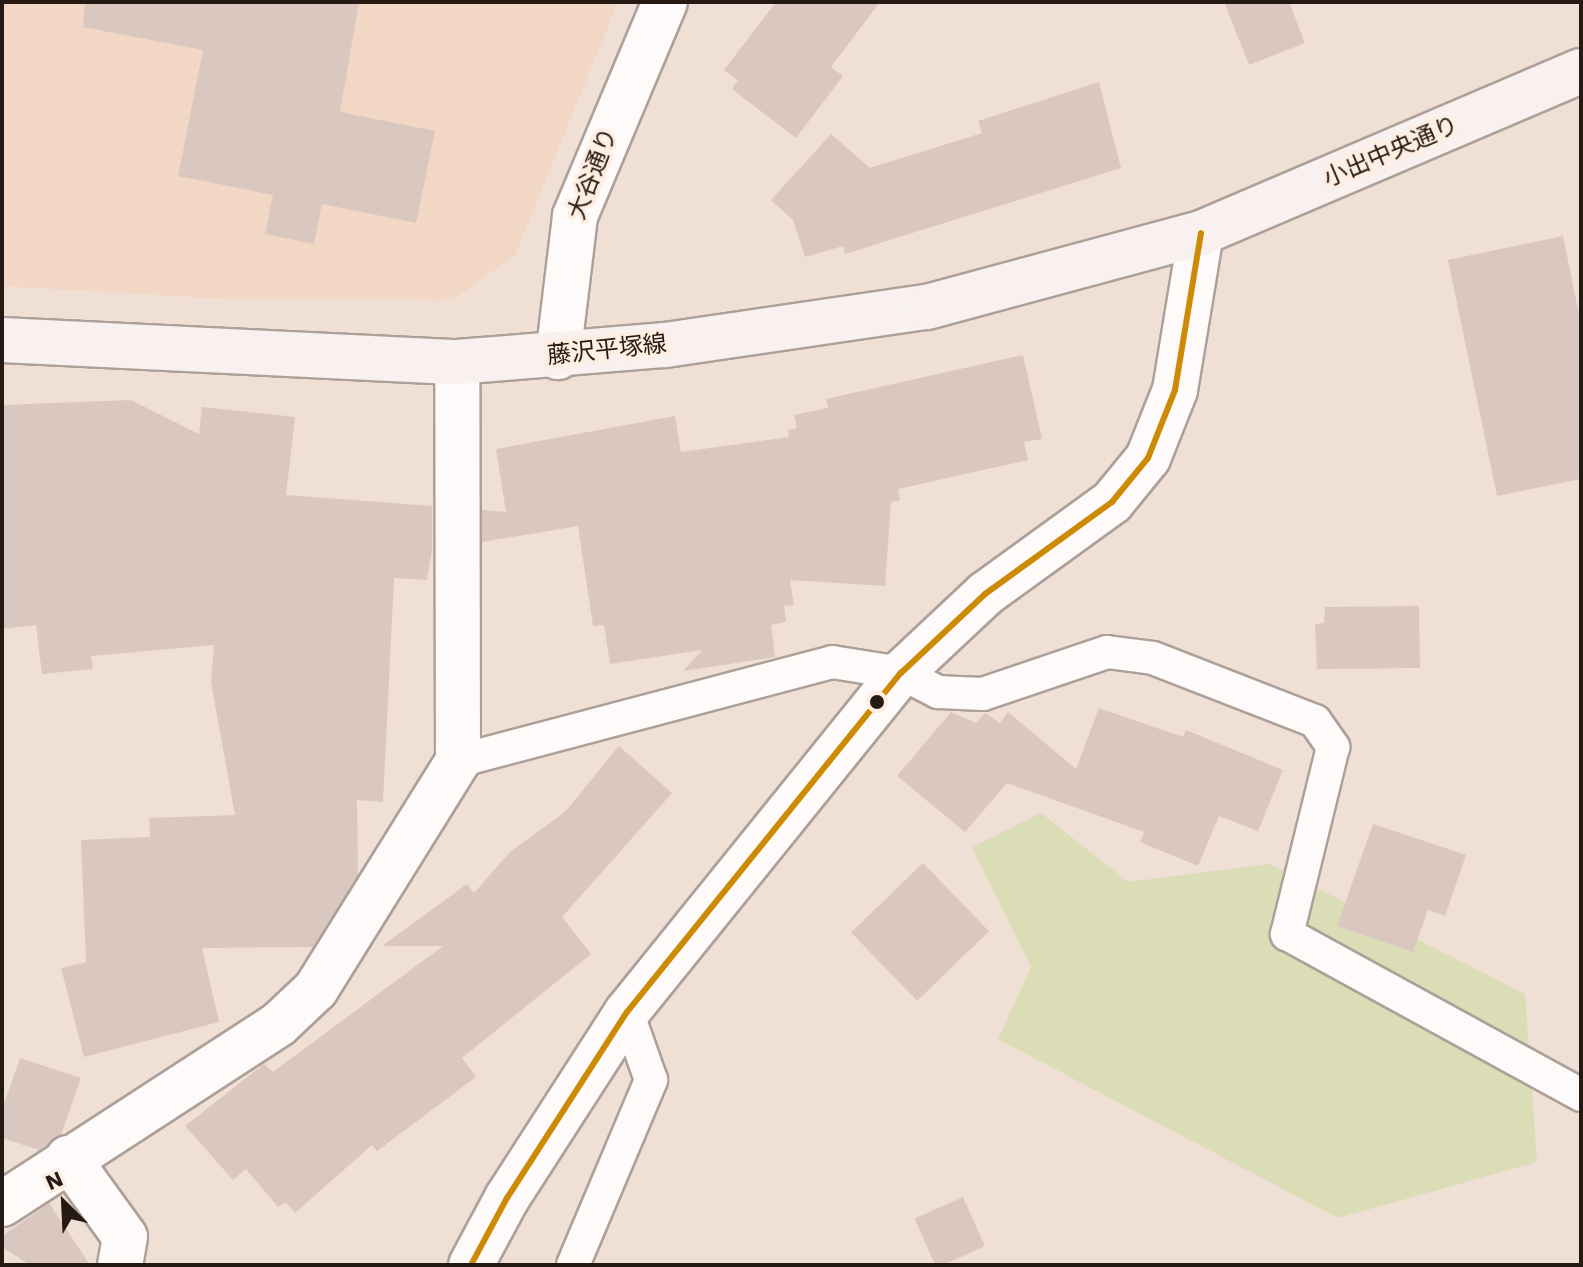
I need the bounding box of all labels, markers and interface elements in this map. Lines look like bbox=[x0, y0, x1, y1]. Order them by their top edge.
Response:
street label: 小出中央通り bbox=[1319, 111, 1463, 193]
street label: 大谷通り bbox=[562, 124, 624, 224]
street label: 藤沢平塚線 bbox=[546, 329, 668, 371]
unlabelled marker bbox=[869, 694, 885, 710]
north arrow bbox=[24, 1163, 104, 1243]
text: N bbox=[41, 1166, 67, 1195]

